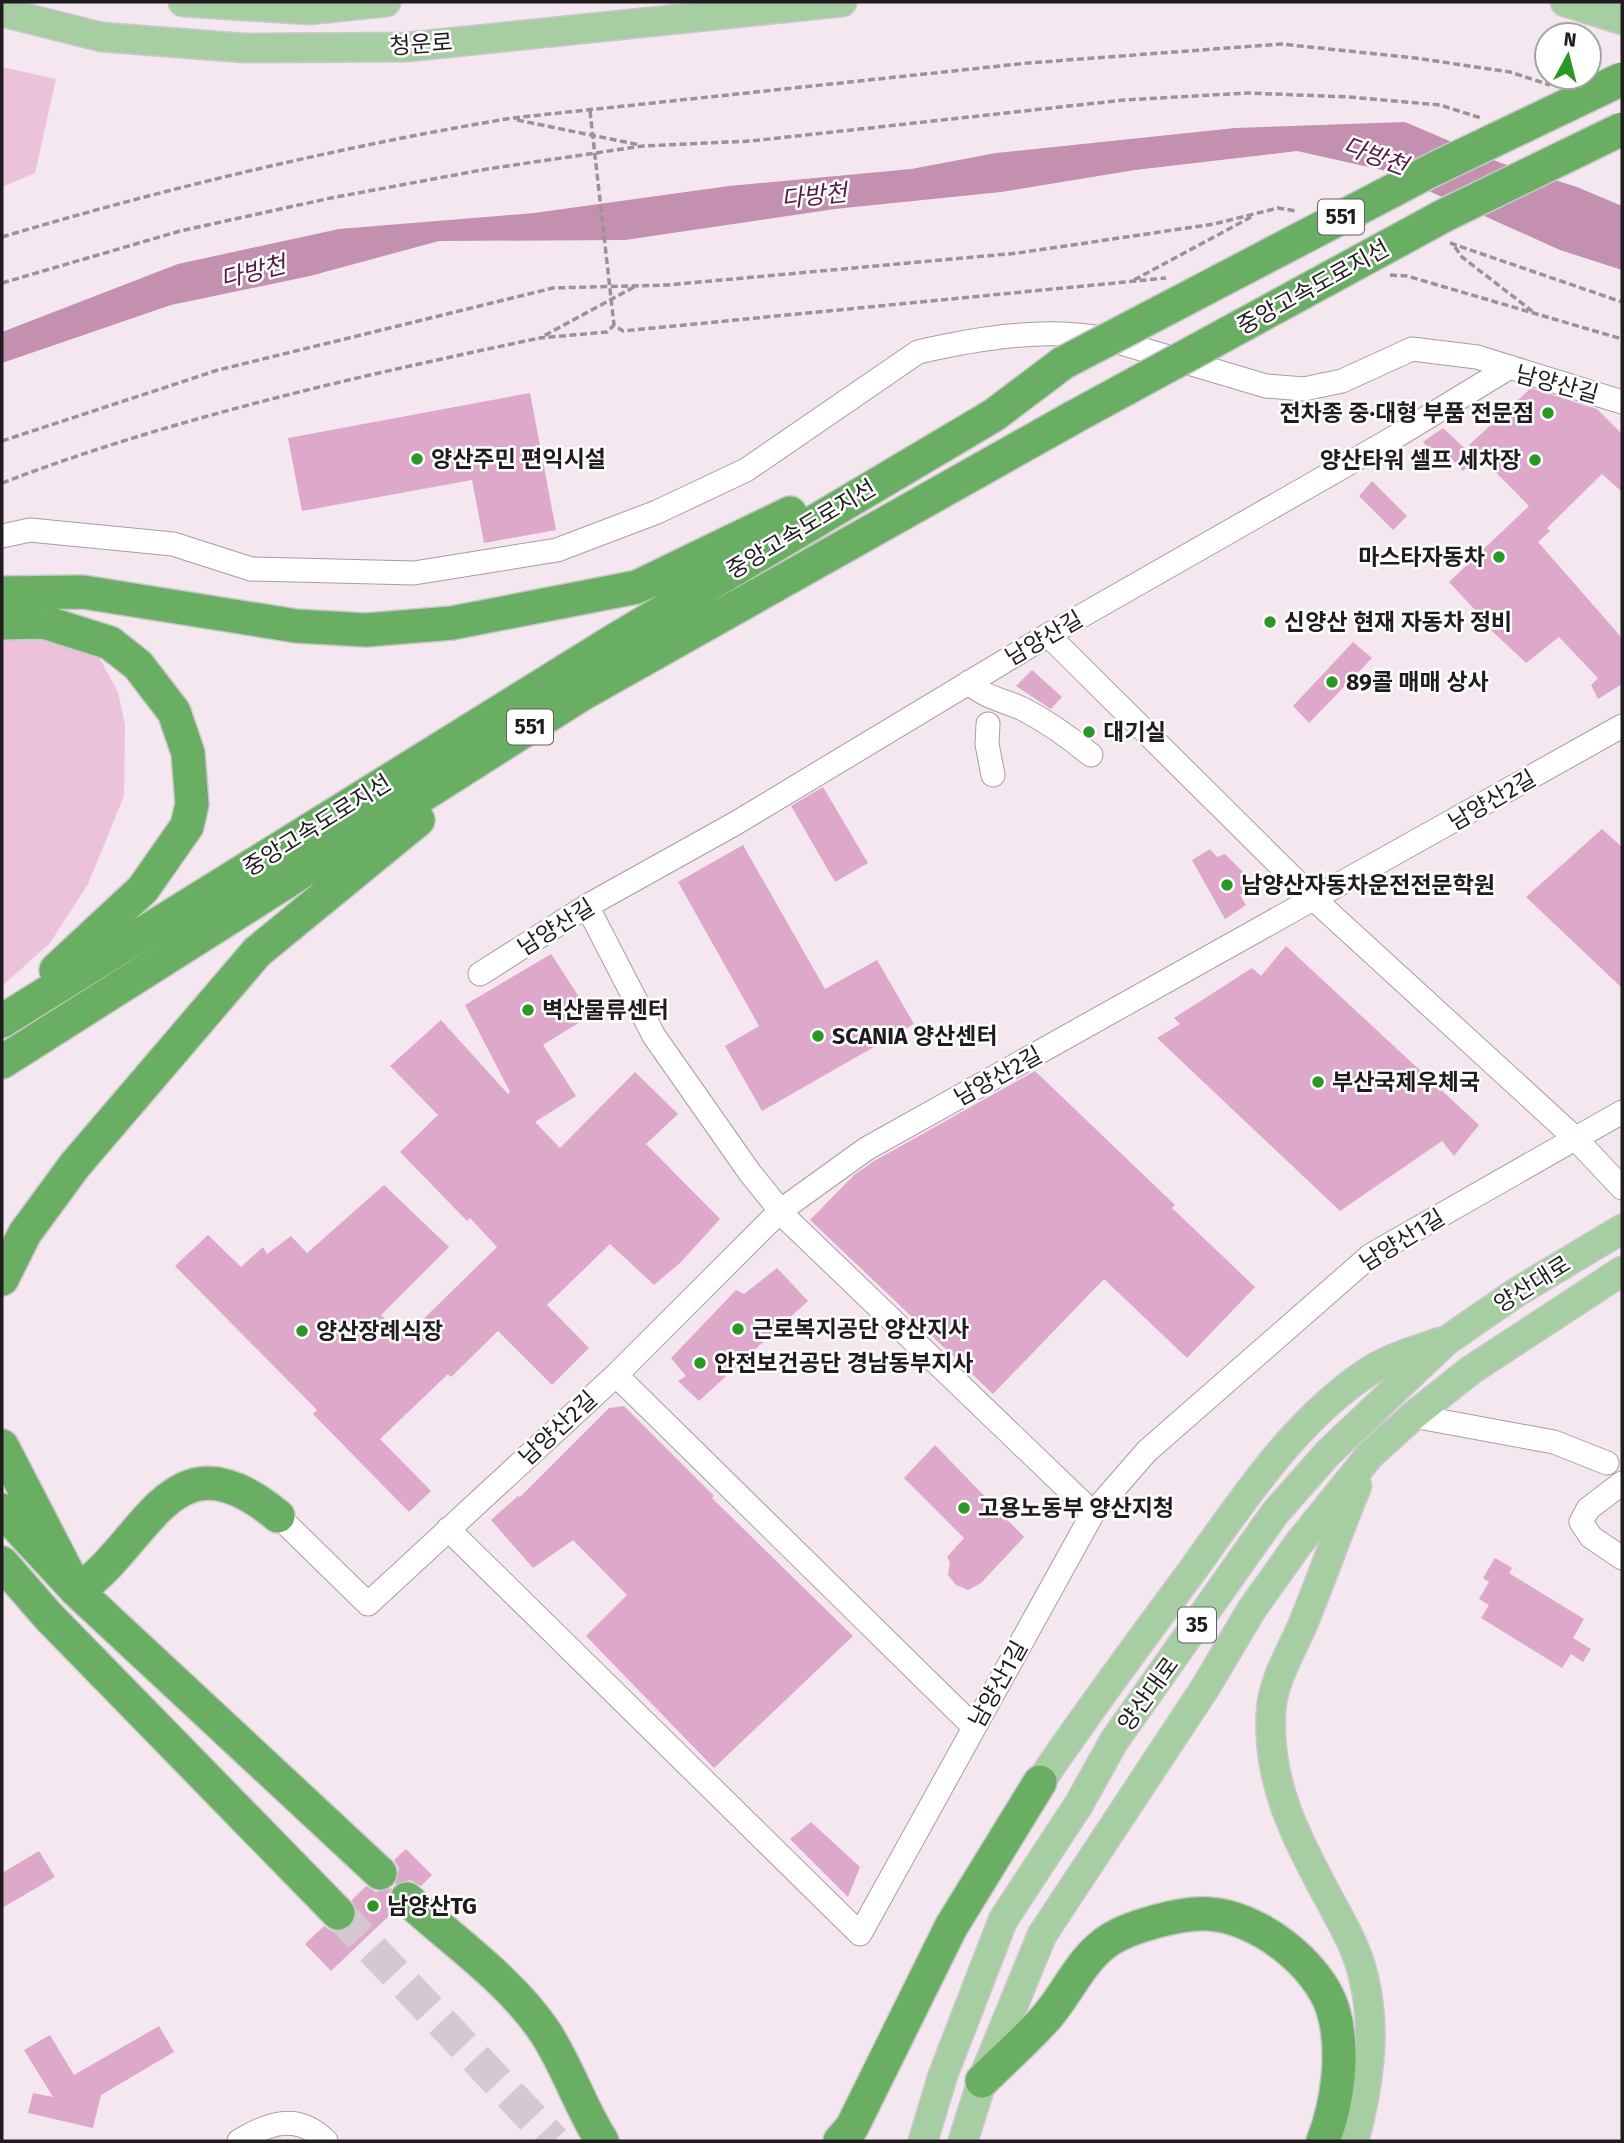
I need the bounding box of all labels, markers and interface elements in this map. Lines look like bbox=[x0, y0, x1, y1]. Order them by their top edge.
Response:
north arrow bbox=[1533, 21, 1603, 91]
text: N bbox=[1562, 27, 1578, 52]
street label: 청운로 bbox=[388, 28, 454, 60]
water label: 다방천 bbox=[1339, 132, 1414, 181]
water label: 다방천 bbox=[780, 178, 851, 213]
road number: 551 bbox=[1318, 200, 1364, 234]
street label: 중앙고속도로지선 bbox=[1232, 234, 1394, 340]
water label: 다방천 bbox=[217, 250, 291, 294]
street label: 남양산길 bbox=[1512, 360, 1602, 408]
place label: 전차종 중·대형 부품 전문점 bbox=[1279, 399, 1534, 427]
marker: 전차종 중·대형 부품 전문점 bbox=[1540, 405, 1556, 421]
place label: 양산주민 편익시설 bbox=[431, 445, 606, 473]
place label: 양산타워 셀프 세차장 bbox=[1320, 446, 1521, 474]
marker: 양산주민 편익시설 bbox=[409, 451, 425, 467]
marker: 양산타워 셀프 세차장 bbox=[1527, 452, 1543, 468]
street label: 중앙고속도로지선 bbox=[721, 473, 881, 585]
place label: 마스타자동차 bbox=[1358, 543, 1485, 571]
marker: 마스타자동차 bbox=[1491, 549, 1507, 565]
street label: 남양산길 bbox=[1000, 605, 1088, 671]
place label: 신양산 현재 자동차 정비 bbox=[1284, 608, 1512, 636]
marker: 신양산 현재 자동차 정비 bbox=[1262, 614, 1278, 630]
place label: 89콜 매매 상사 bbox=[1346, 668, 1489, 696]
marker: 89콜 매매 상사 bbox=[1324, 674, 1340, 690]
road number: 551 bbox=[507, 710, 553, 744]
place label: 대기실 bbox=[1103, 718, 1166, 746]
marker: 대기실 bbox=[1081, 724, 1097, 740]
street label: 남양산2길 bbox=[1443, 764, 1541, 836]
street label: 중앙고속도로지선 bbox=[238, 768, 396, 882]
place label: 남양산자동차운전전문학원 bbox=[1241, 871, 1495, 899]
marker: 남양산자동차운전전문학원 bbox=[1219, 877, 1235, 893]
street label: 남양산길 bbox=[513, 893, 599, 961]
place label: 벽산물류센터 bbox=[542, 996, 669, 1024]
marker: 벽산물류센터 bbox=[520, 1002, 536, 1018]
place label: SCANIA 양산센터 bbox=[832, 1022, 998, 1050]
marker: SCANIA 양산센터 bbox=[810, 1028, 826, 1044]
street label: 남양산2길 bbox=[949, 1040, 1047, 1112]
place label: 부산국제우체국 bbox=[1332, 1068, 1480, 1096]
marker: 부산국제우체국 bbox=[1310, 1074, 1326, 1090]
street label: 남양산1길 bbox=[1354, 1203, 1450, 1277]
street label: 양산대로 bbox=[1489, 1250, 1575, 1318]
place label: 근로복지공단 양산지사 bbox=[752, 1315, 969, 1343]
place label: 양산장례식장 bbox=[316, 1317, 443, 1345]
marker: 근로복지공단 양산지사 bbox=[730, 1321, 746, 1337]
marker: 양산장례식장 bbox=[294, 1323, 310, 1339]
place label: 안전보건공단 경남동부지사 bbox=[714, 1349, 973, 1377]
marker: 안전보건공단 경남동부지사 bbox=[692, 1355, 708, 1371]
street label: 남양산2길 bbox=[513, 1385, 603, 1471]
place label: 고용노동부 양산지청 bbox=[978, 1494, 1174, 1522]
marker: 고용노동부 양산지청 bbox=[956, 1500, 972, 1516]
road number: 35 bbox=[1178, 1608, 1216, 1642]
street label: 남양산1길 bbox=[963, 1636, 1033, 1732]
street label: 양산대로 bbox=[1112, 1652, 1184, 1736]
place label: 남양산TG bbox=[387, 1892, 477, 1920]
marker: 남양산TG bbox=[365, 1898, 381, 1914]

